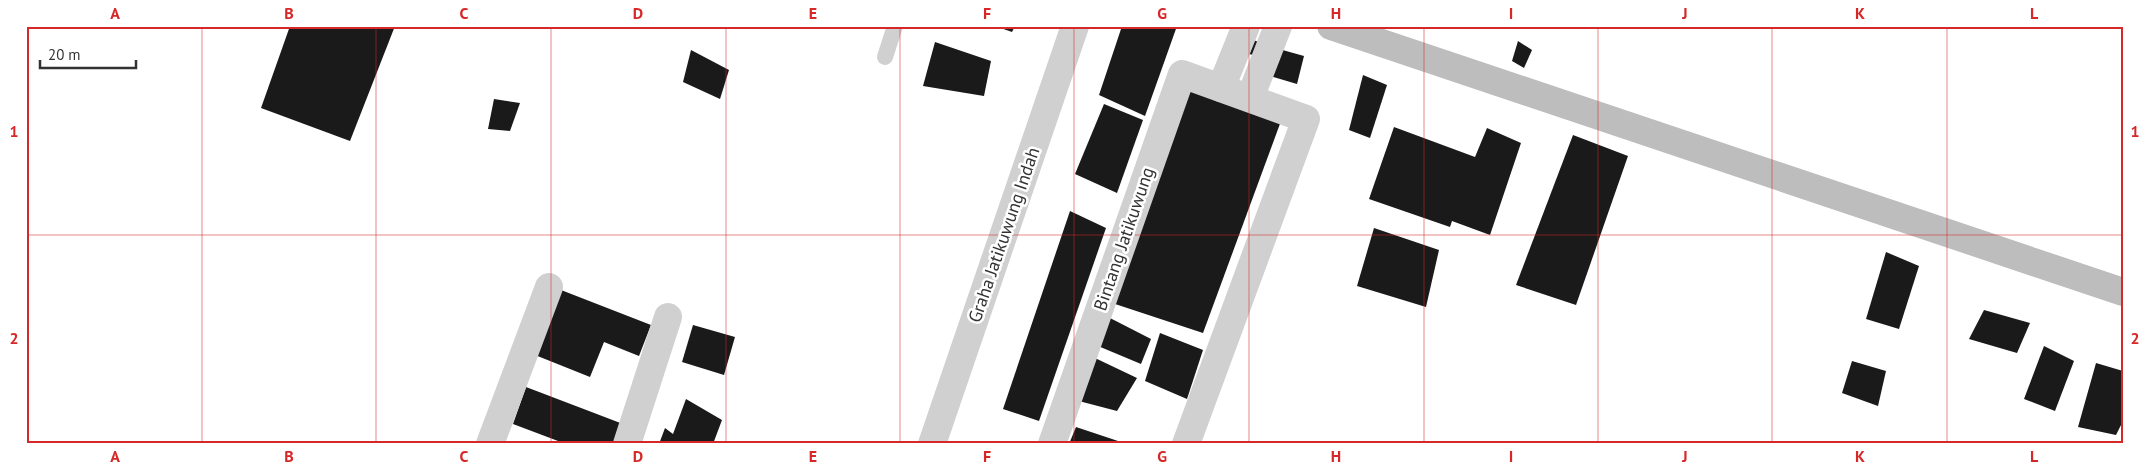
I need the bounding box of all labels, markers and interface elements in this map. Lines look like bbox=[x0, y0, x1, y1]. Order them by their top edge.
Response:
text: A bbox=[110, 3, 120, 23]
text: B bbox=[284, 3, 294, 23]
text: C bbox=[460, 3, 469, 23]
text: D bbox=[633, 3, 643, 23]
text: E bbox=[809, 3, 817, 23]
text: F bbox=[983, 3, 991, 23]
text: G bbox=[1157, 3, 1167, 23]
text: H bbox=[1331, 3, 1341, 23]
text: I bbox=[1509, 3, 1513, 23]
text: J bbox=[1681, 3, 1688, 23]
text: K bbox=[1855, 3, 1865, 23]
text: L bbox=[2030, 3, 2039, 23]
scale bar bbox=[40, 38, 136, 70]
text: 20 m bbox=[48, 45, 81, 64]
text: 1 bbox=[9, 121, 19, 141]
text: 1 bbox=[2130, 121, 2140, 141]
street label: Graha Jatikuwung Indah bbox=[963, 144, 1044, 326]
street label: Bintang Jatikuwung bbox=[1088, 164, 1159, 314]
text: 2 bbox=[9, 328, 19, 348]
text: 2 bbox=[2130, 328, 2140, 348]
text: A bbox=[110, 446, 120, 466]
text: B bbox=[284, 446, 294, 466]
text: C bbox=[460, 446, 469, 466]
text: D bbox=[633, 446, 643, 466]
text: E bbox=[809, 446, 817, 466]
text: F bbox=[983, 446, 991, 466]
text: G bbox=[1157, 446, 1167, 466]
text: H bbox=[1331, 446, 1341, 466]
text: I bbox=[1509, 446, 1513, 466]
text: J bbox=[1681, 446, 1688, 466]
text: K bbox=[1855, 446, 1865, 466]
text: L bbox=[2030, 446, 2039, 466]

